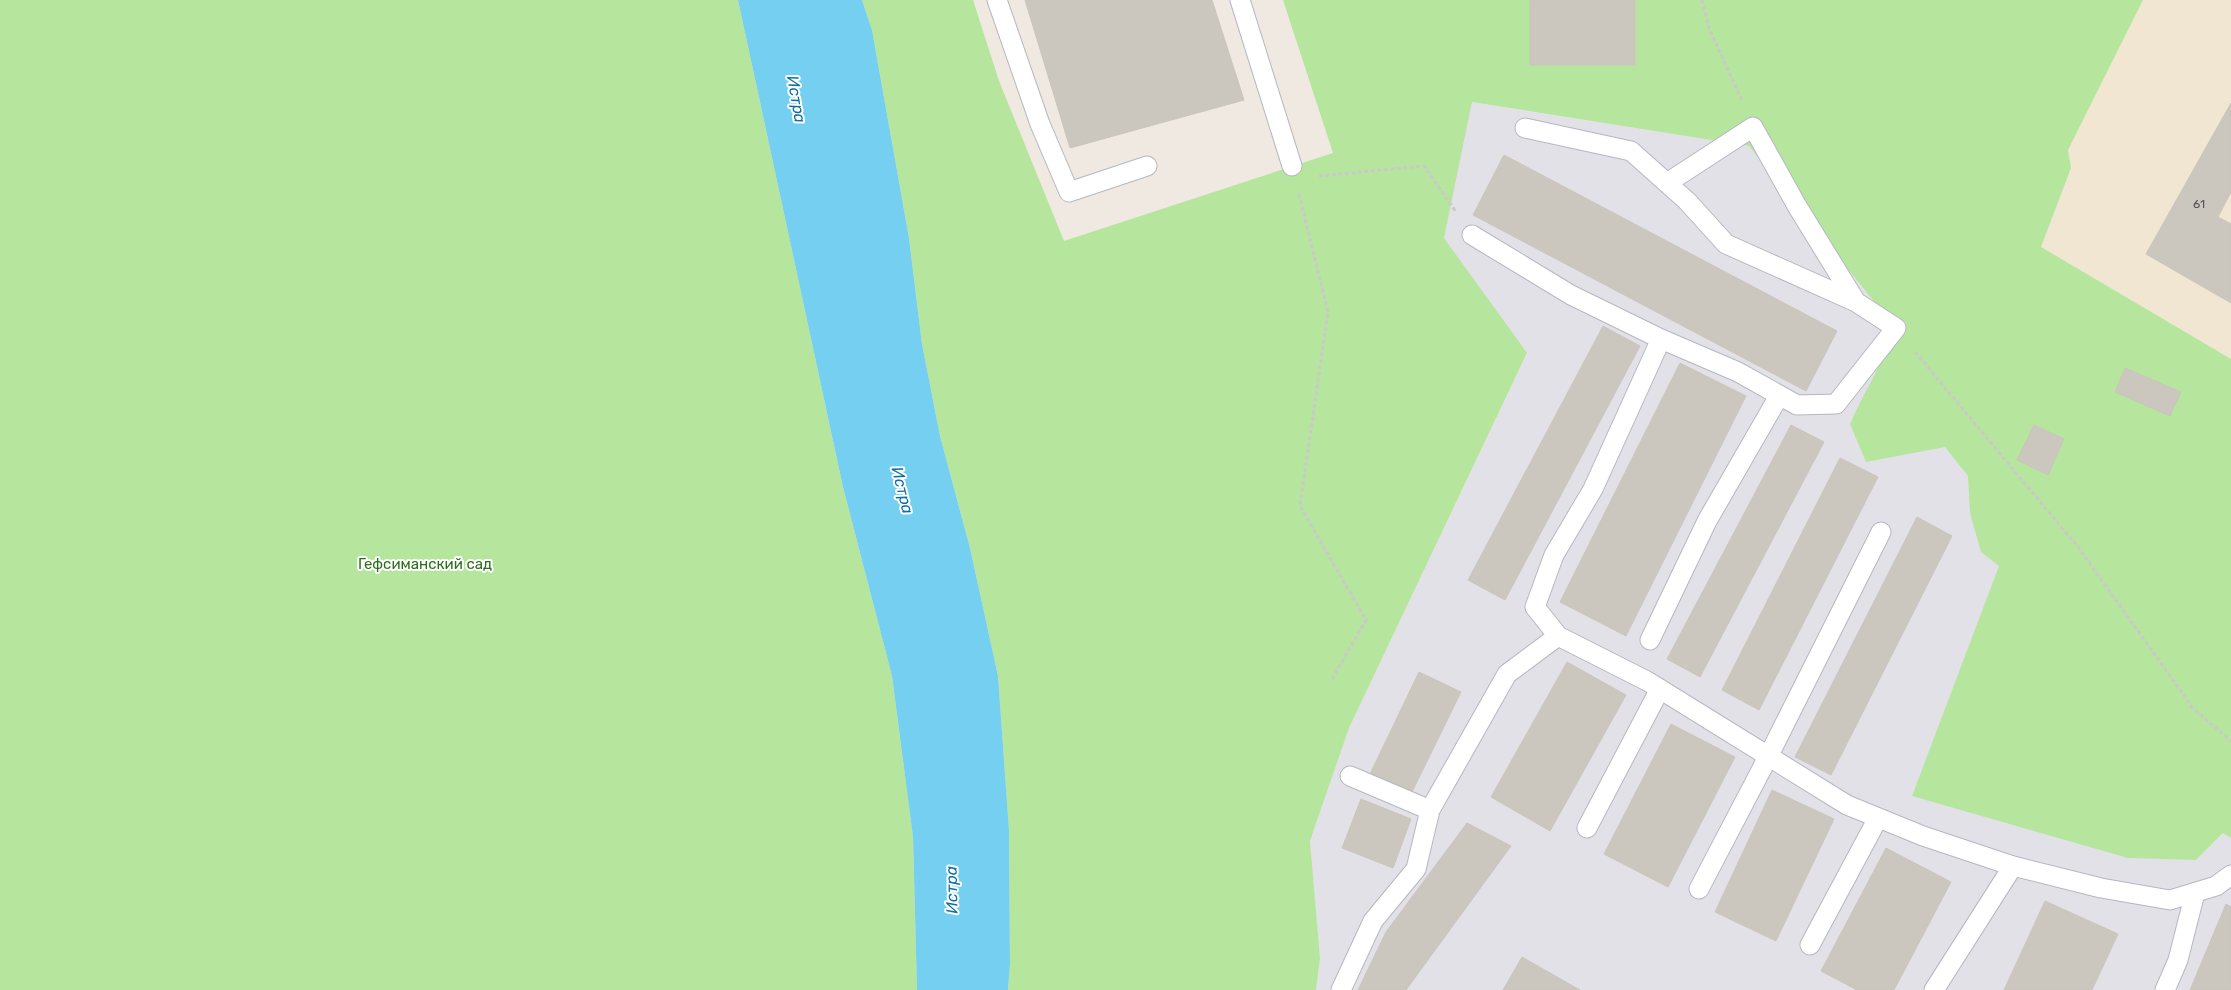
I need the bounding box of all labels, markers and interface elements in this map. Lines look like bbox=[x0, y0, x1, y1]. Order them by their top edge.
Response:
water label: Истра bbox=[783, 74, 810, 124]
house number: 61 bbox=[2193, 197, 2205, 211]
water label: Истра bbox=[888, 465, 918, 516]
park label: Гефсиманский сад bbox=[358, 555, 492, 573]
water label: Истра bbox=[942, 866, 961, 914]

